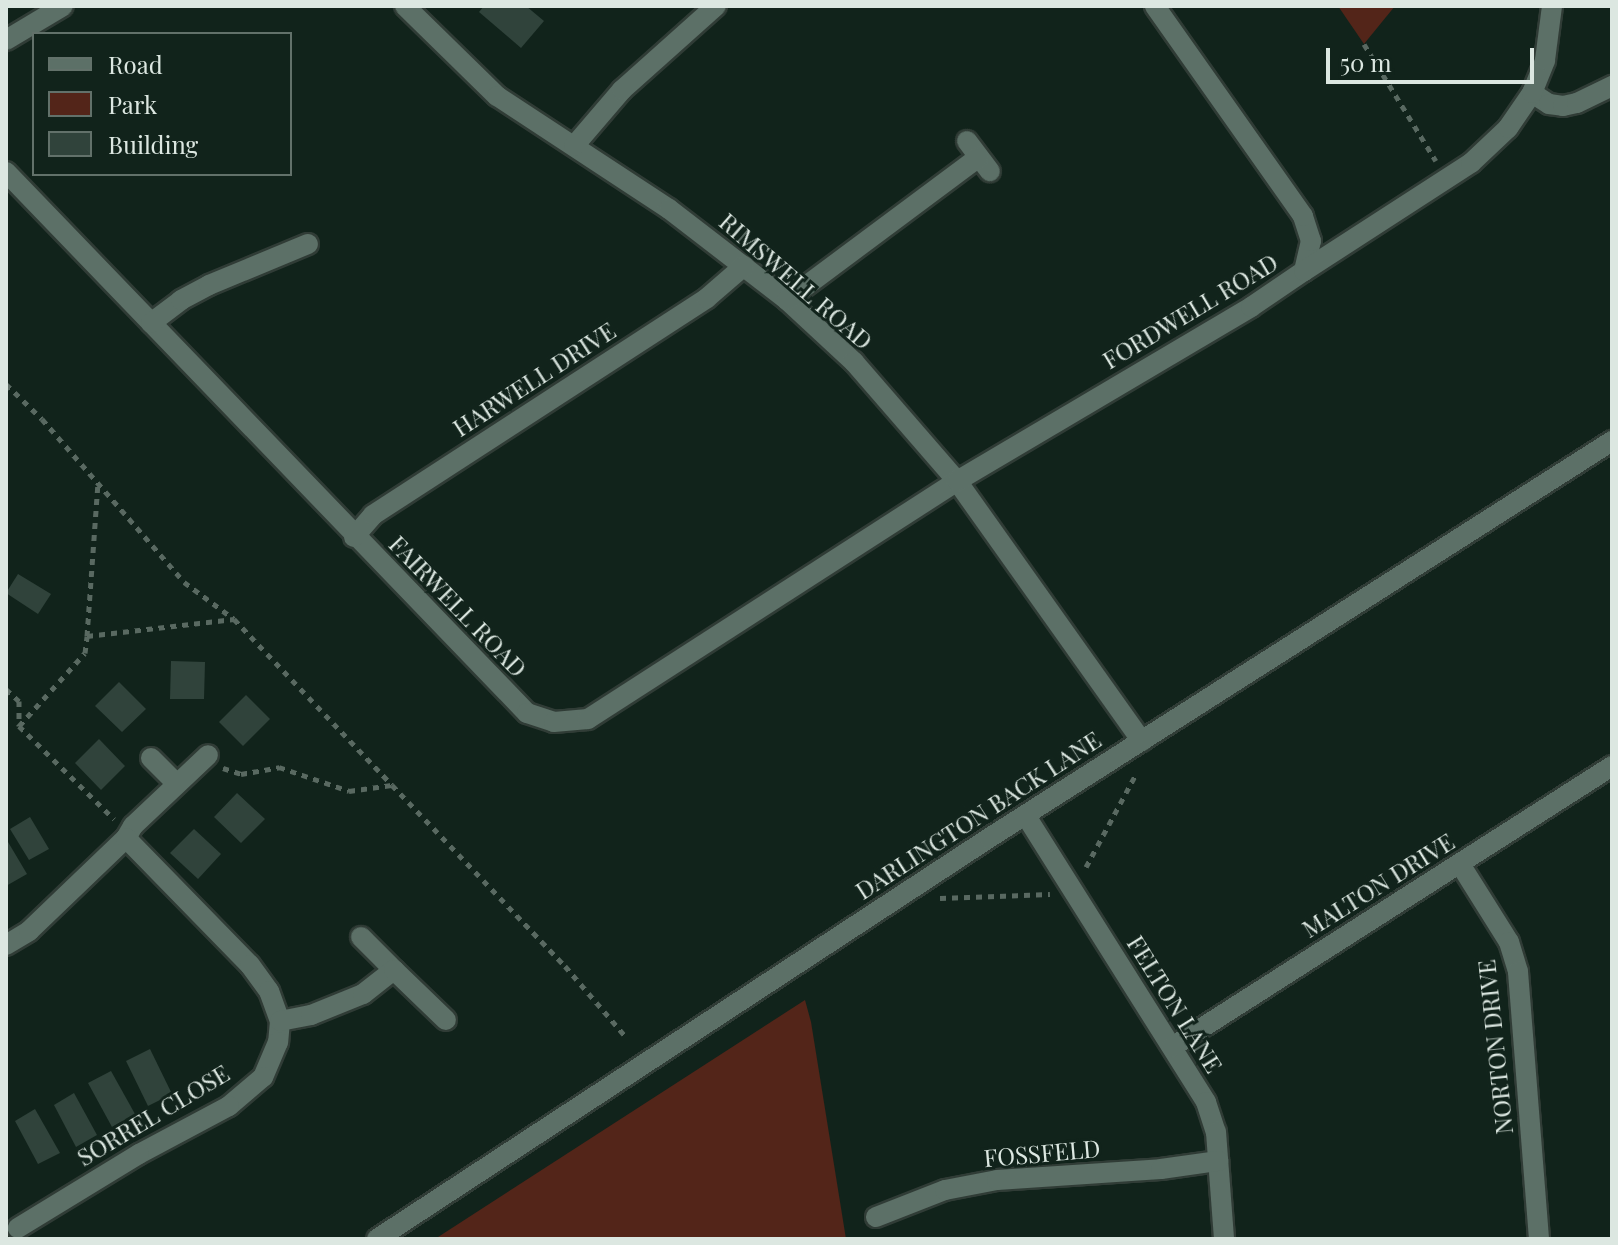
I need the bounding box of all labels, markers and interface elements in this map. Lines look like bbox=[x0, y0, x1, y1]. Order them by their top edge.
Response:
legend bbox=[32, 32, 292, 176]
scale bar bbox=[1330, 32, 1538, 82]
text: 50 m bbox=[1340, 46, 1392, 78]
text: Road bbox=[108, 48, 163, 80]
text: Park bbox=[108, 88, 157, 120]
text: Building bbox=[108, 128, 198, 160]
street label: RIMSWELL ROAD bbox=[714, 207, 878, 355]
street label: FORDWELL ROAD bbox=[1097, 247, 1283, 375]
street label: HARWELL DRIVE bbox=[447, 316, 621, 442]
street label: FAIRWELL ROAD bbox=[383, 529, 533, 683]
street label: DARLINGTON BACK LANE bbox=[850, 725, 1106, 905]
street label: MALTON DRIVE bbox=[1297, 827, 1459, 943]
street label: FELTON LANE bbox=[1121, 930, 1229, 1078]
street label: NORTON DRIVE bbox=[1471, 958, 1519, 1136]
street label: SORREL CLOSE bbox=[72, 1058, 234, 1172]
street label: FOSSFELD bbox=[983, 1134, 1101, 1172]

